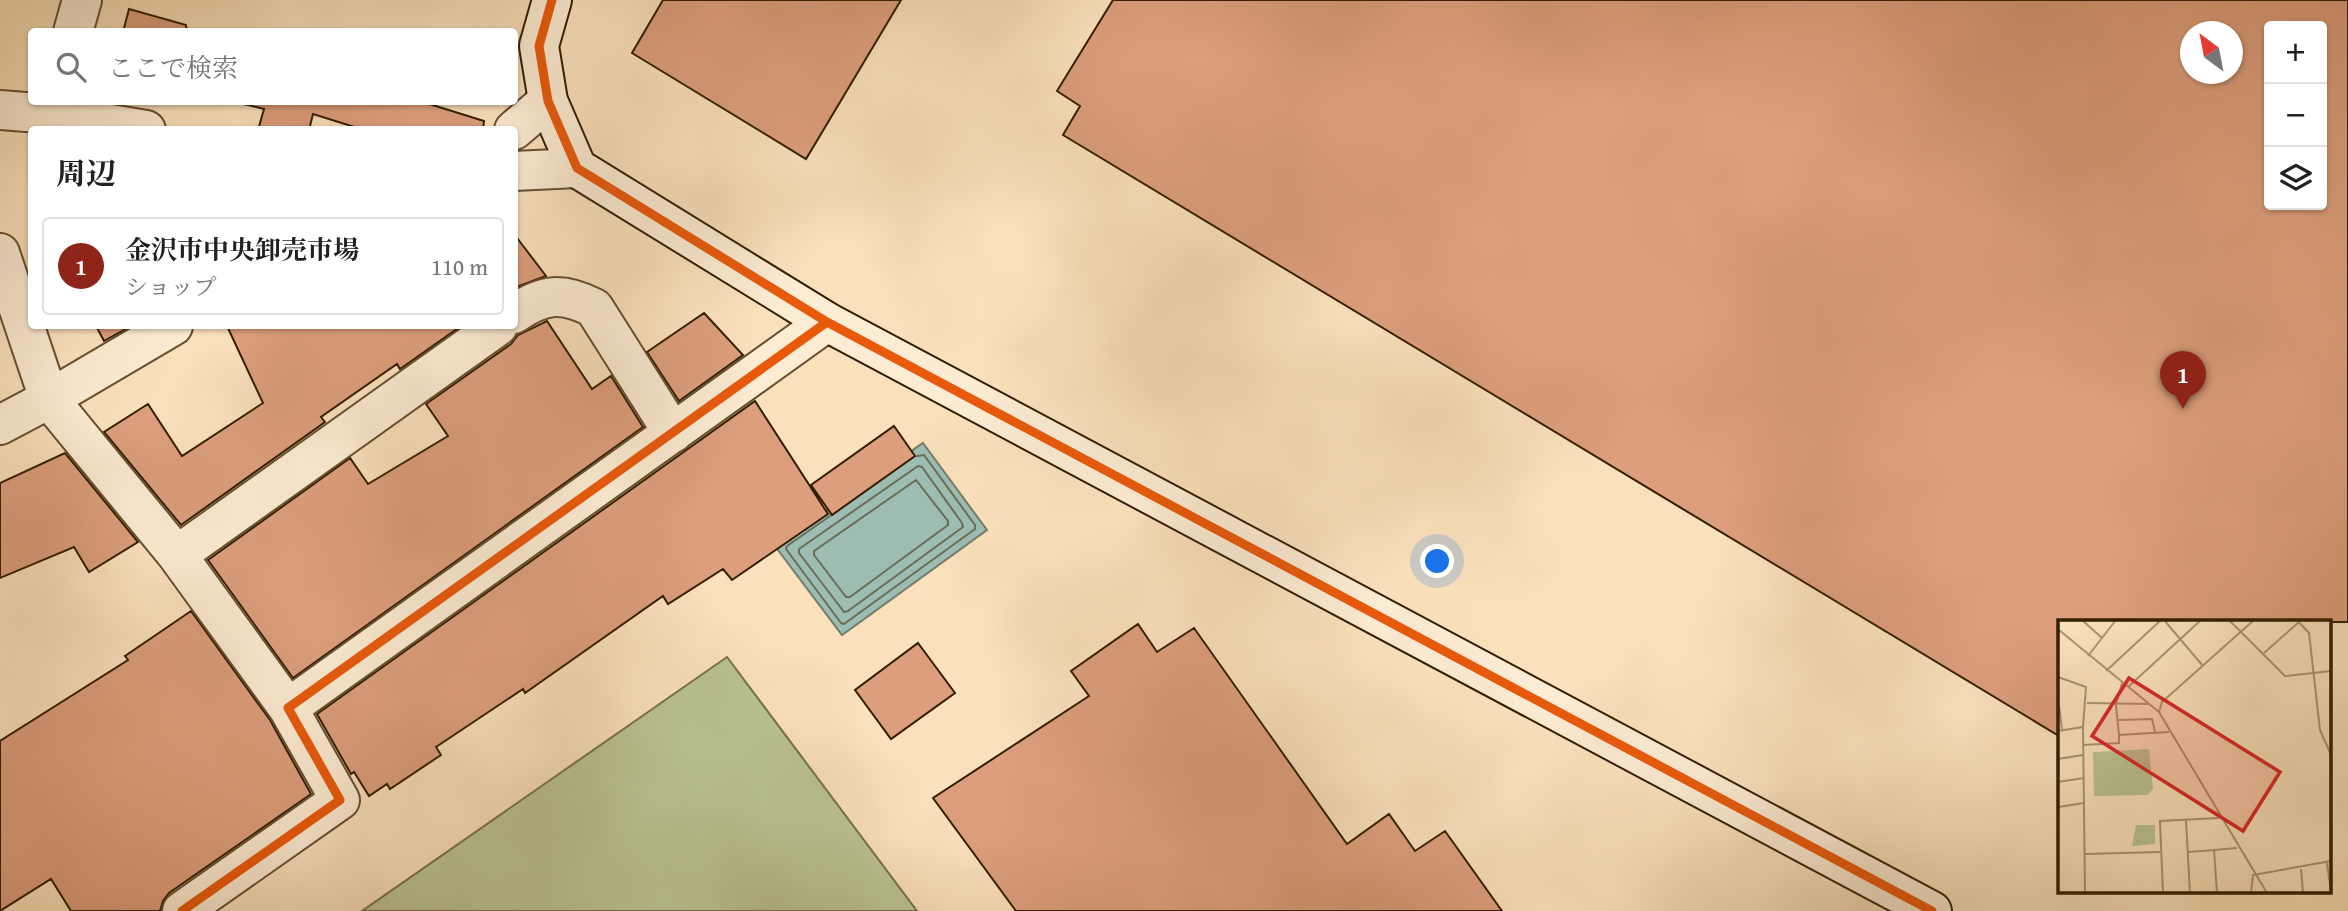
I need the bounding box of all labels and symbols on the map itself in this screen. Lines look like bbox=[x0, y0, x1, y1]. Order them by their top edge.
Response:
north arrow bbox=[2180, 21, 2243, 84]
pin: 1 bbox=[2160, 351, 2206, 409]
your location bbox=[1420, 544, 1454, 578]
inset map bbox=[2058, 620, 2330, 894]

